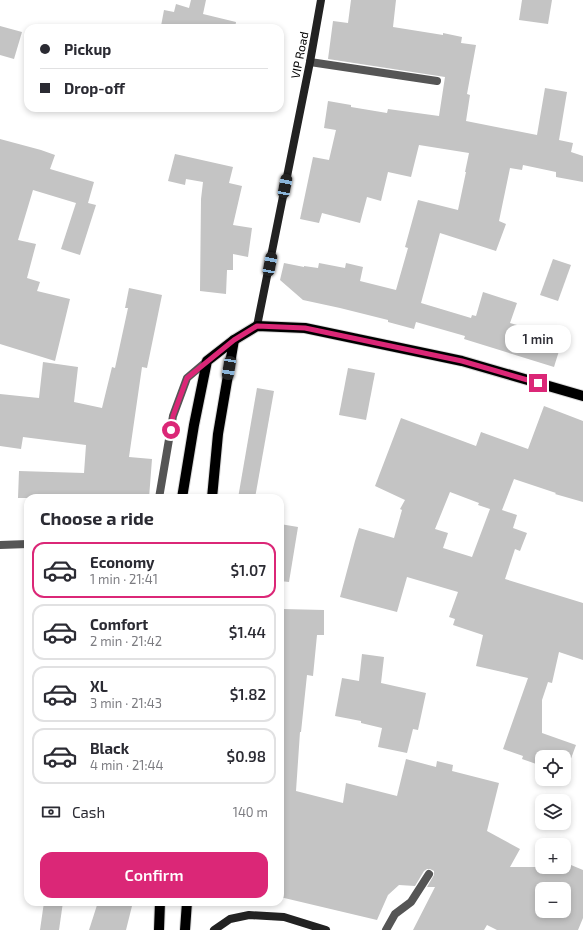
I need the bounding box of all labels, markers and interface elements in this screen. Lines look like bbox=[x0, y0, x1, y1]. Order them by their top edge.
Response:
street label: VIP Road bbox=[288, 30, 310, 80]
text: Pickup bbox=[64, 40, 111, 58]
text: Drop-off bbox=[64, 79, 125, 97]
car bbox=[277, 173, 293, 199]
car bbox=[262, 251, 278, 277]
callout: 1 min bbox=[505, 325, 571, 353]
text: 1 min bbox=[523, 331, 553, 347]
car bbox=[221, 355, 237, 381]
route end bbox=[529, 374, 547, 392]
route start bbox=[162, 421, 180, 439]
text: Choose a ride bbox=[40, 507, 154, 529]
icon: car bbox=[42, 552, 78, 588]
text: Economy bbox=[90, 553, 155, 571]
text: $1.07 bbox=[230, 561, 266, 579]
text: 1 min · 21:41 bbox=[90, 571, 158, 587]
icon: car bbox=[42, 614, 78, 650]
text: Comfort bbox=[90, 615, 148, 633]
text: $1.44 bbox=[229, 623, 266, 641]
text: 2 min · 21:42 bbox=[90, 633, 162, 649]
icon: car bbox=[42, 676, 78, 712]
text: XL bbox=[90, 677, 108, 695]
text: $1.82 bbox=[230, 685, 266, 703]
text: 3 min · 21:43 bbox=[90, 695, 162, 711]
icon: car bbox=[42, 738, 78, 774]
text: Black bbox=[90, 739, 129, 757]
text: $0.98 bbox=[227, 747, 266, 765]
map controls bbox=[535, 750, 571, 918]
button: locate bbox=[535, 750, 571, 786]
text: 4 min · 21:44 bbox=[90, 757, 163, 773]
button: layers bbox=[535, 794, 571, 830]
icon: cash bbox=[40, 801, 62, 823]
text: Cash bbox=[72, 803, 105, 821]
text: 140 m bbox=[233, 804, 268, 820]
button: + bbox=[535, 838, 571, 874]
button: Confirm bbox=[40, 852, 268, 898]
button: − bbox=[535, 882, 571, 918]

